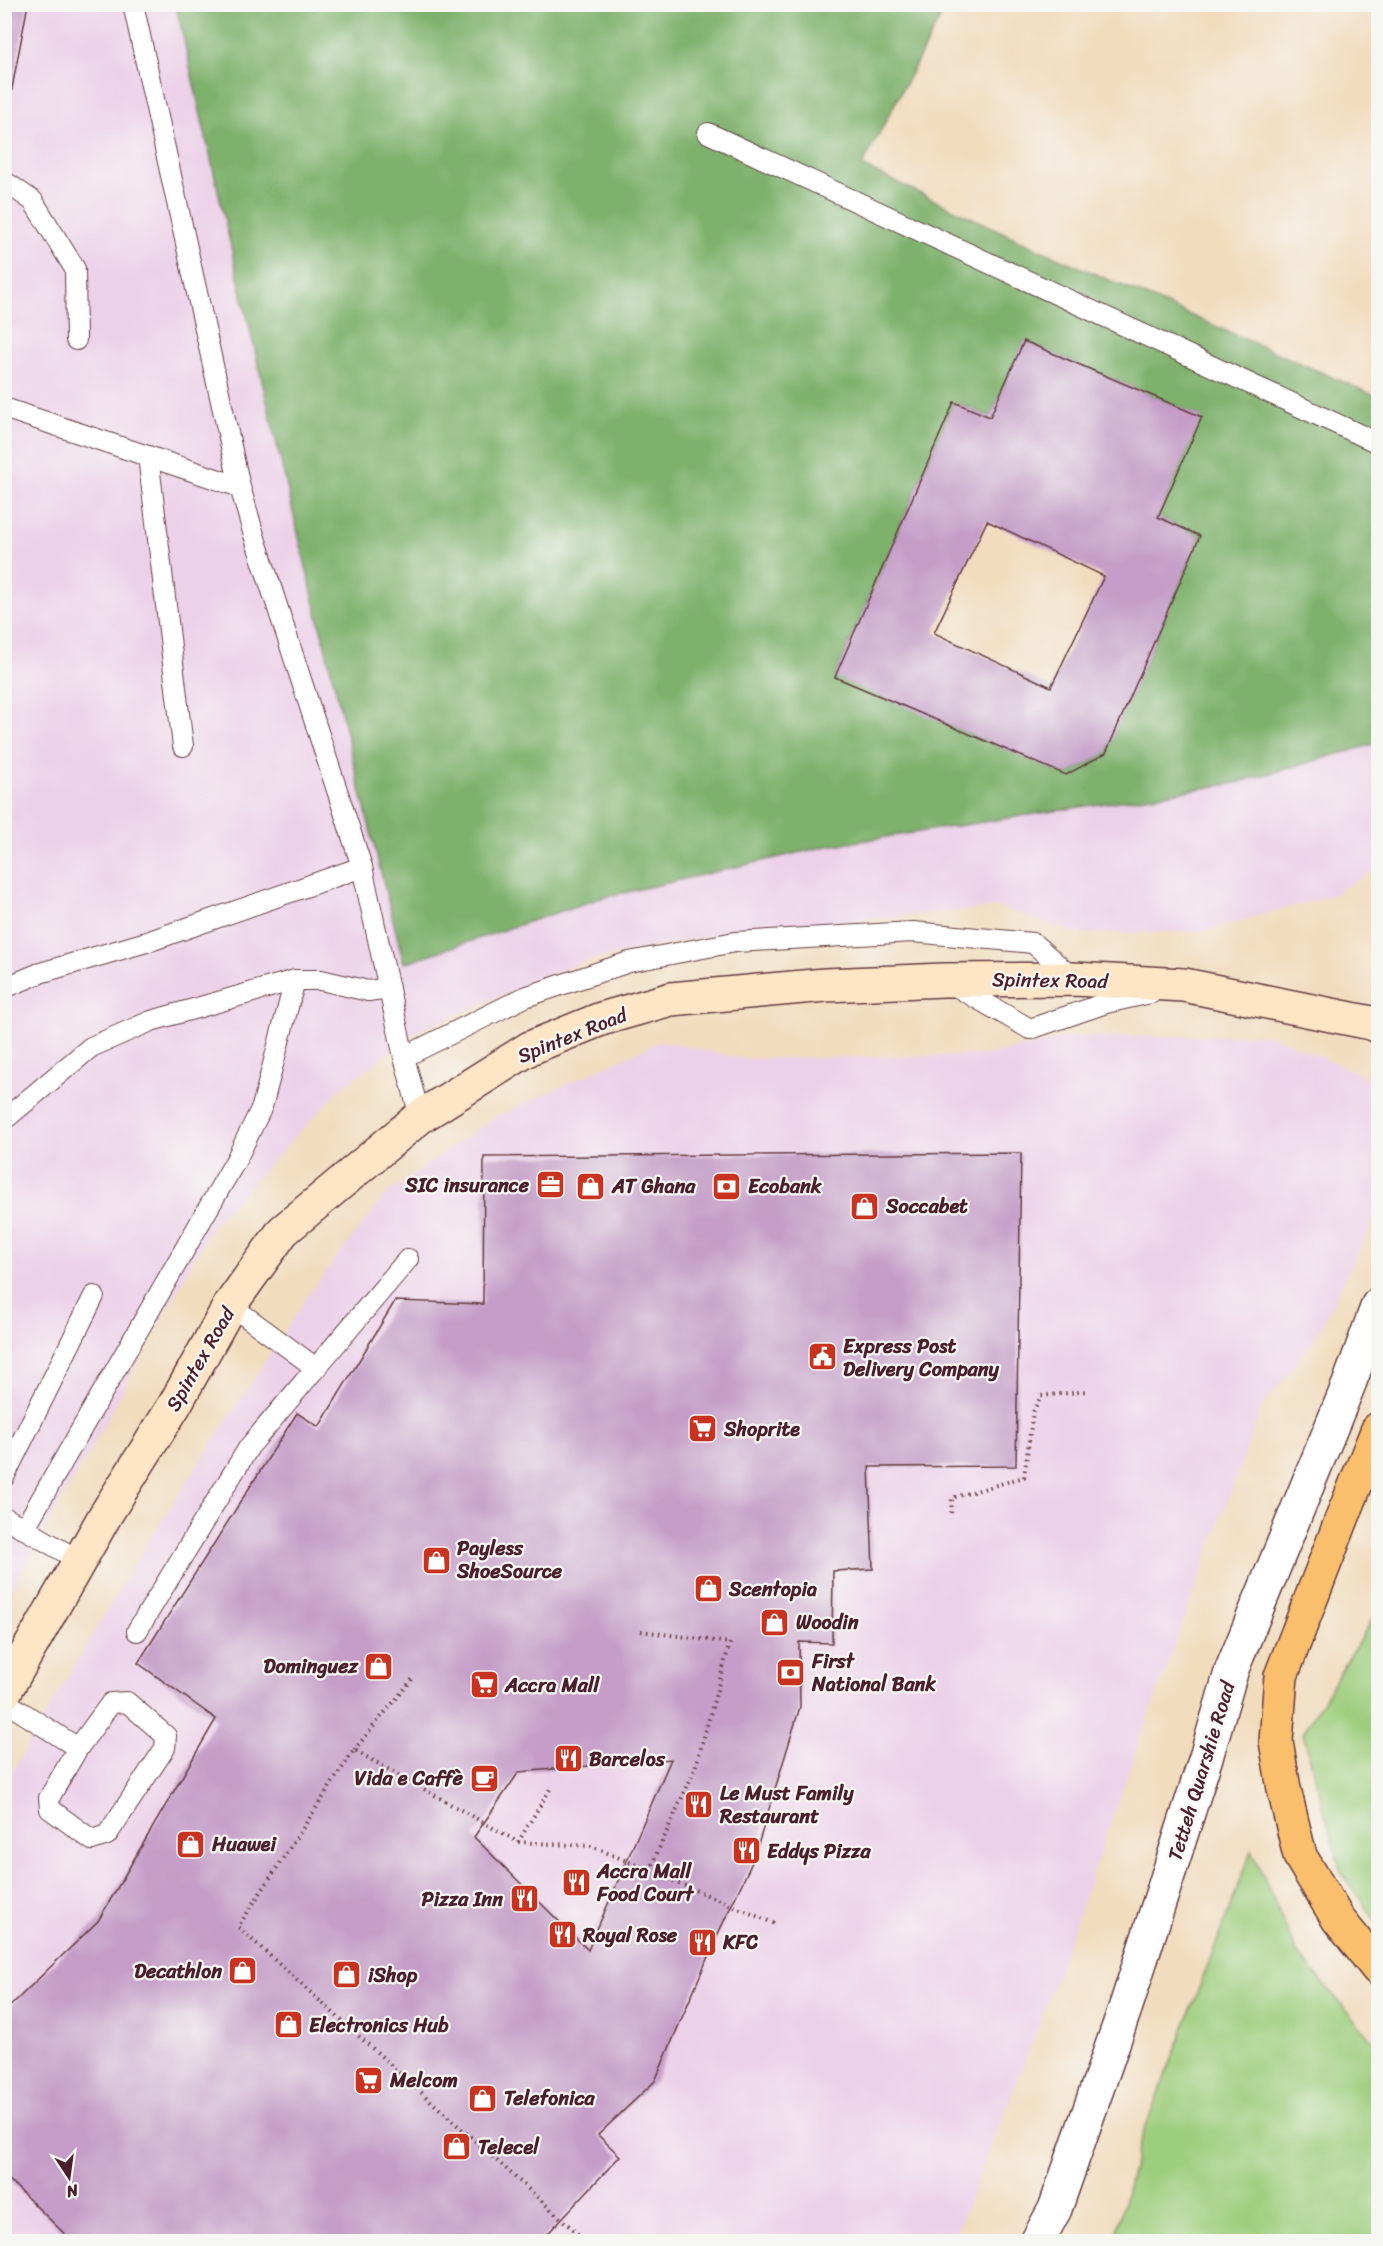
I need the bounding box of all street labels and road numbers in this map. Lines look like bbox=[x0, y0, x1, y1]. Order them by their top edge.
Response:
street label: Spintex Road bbox=[992, 962, 1110, 999]
street label: Spintex Road bbox=[512, 997, 634, 1073]
street label: Spintex Road bbox=[156, 1299, 245, 1418]
street label: Tetteh Quarshie Road bbox=[1158, 1676, 1246, 1865]

